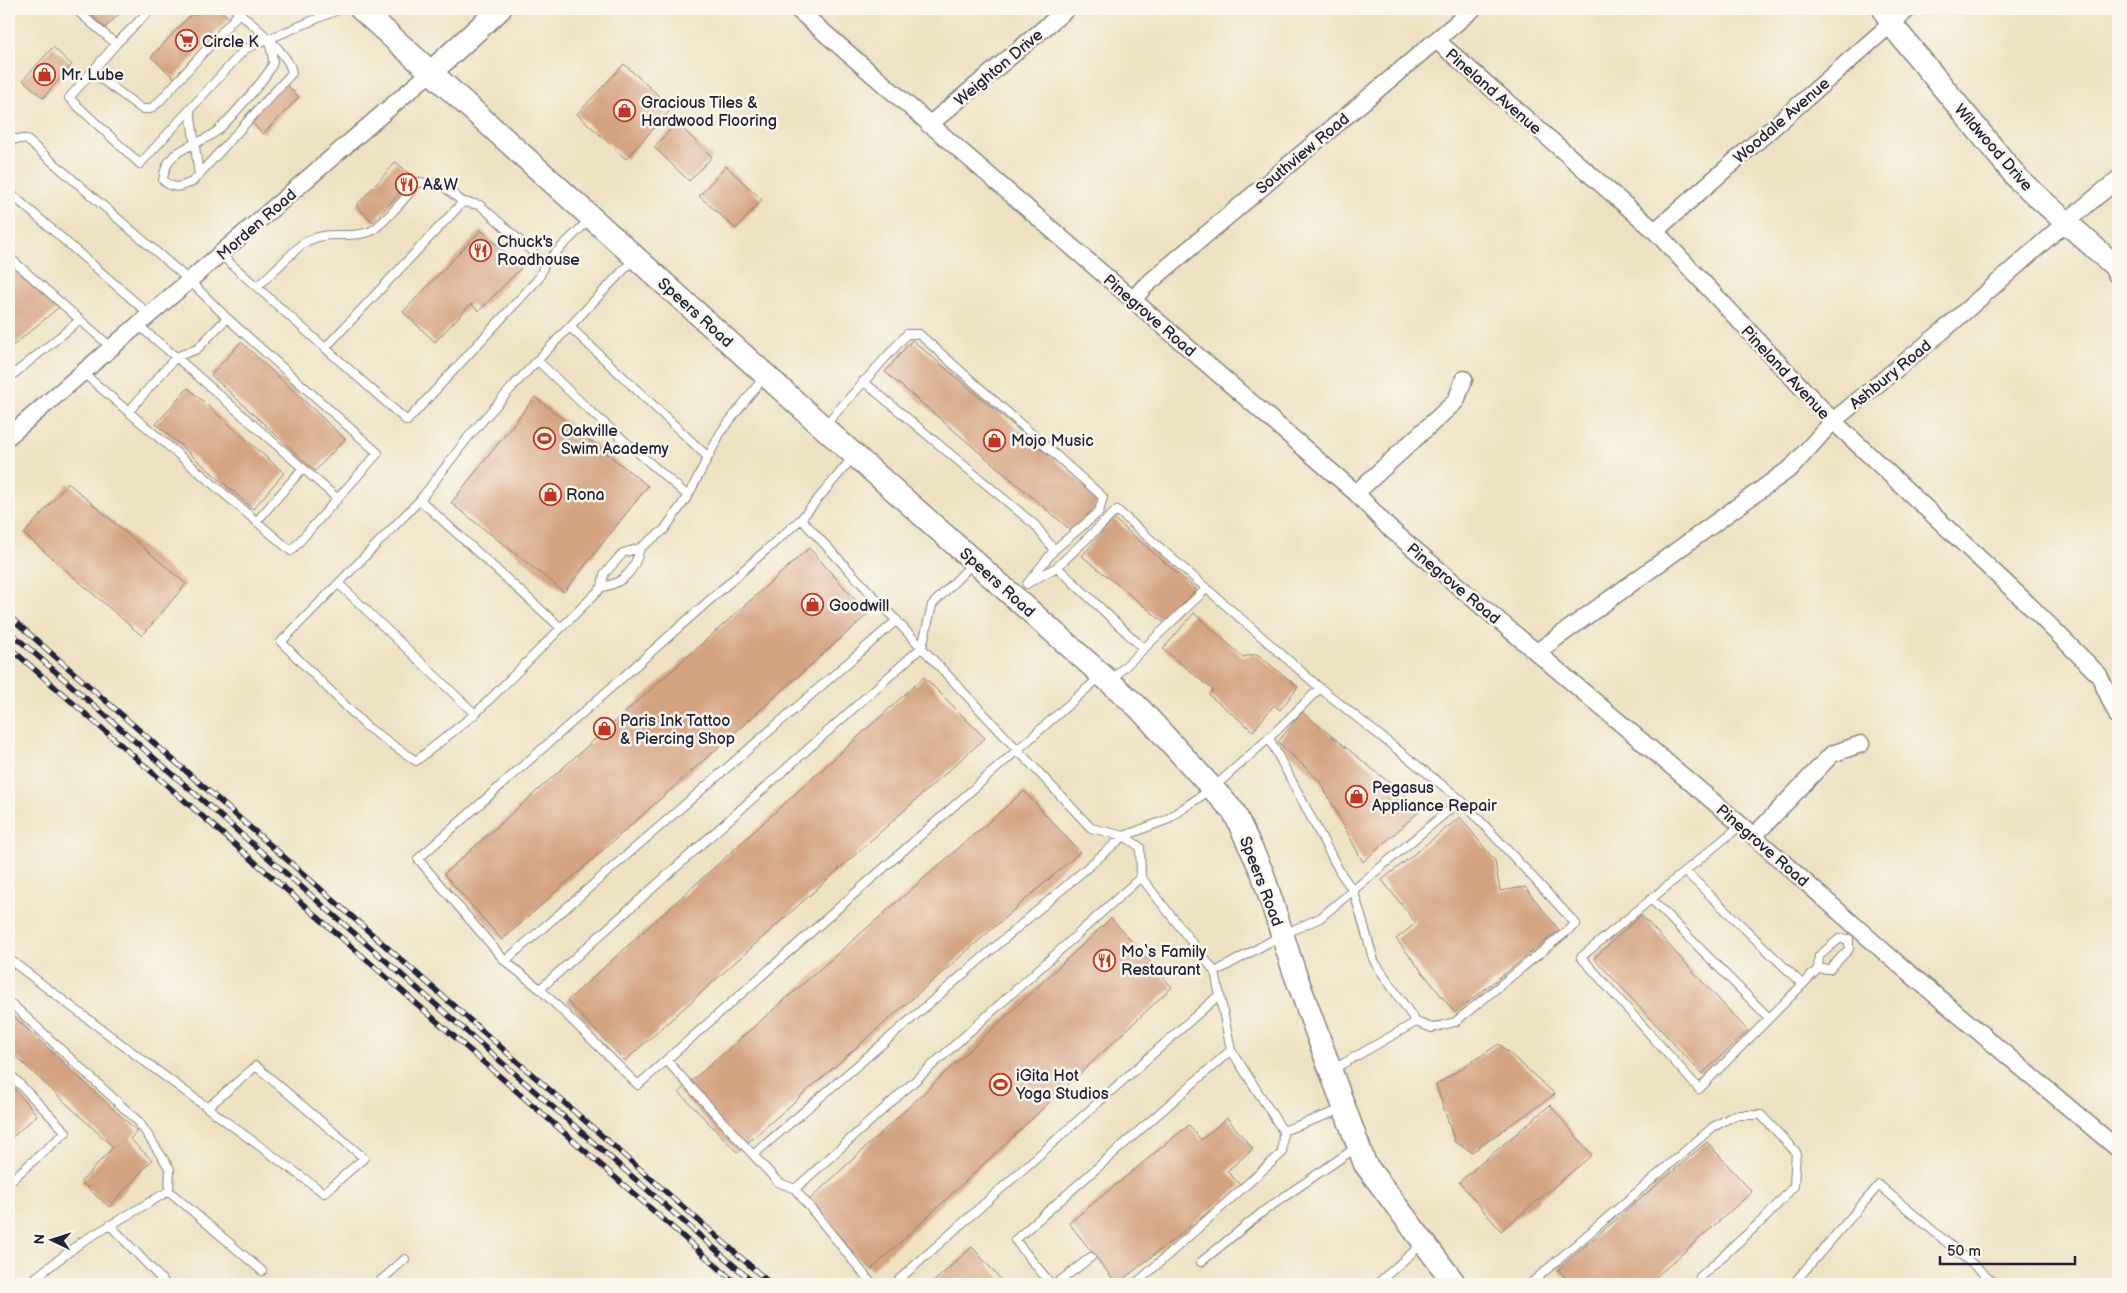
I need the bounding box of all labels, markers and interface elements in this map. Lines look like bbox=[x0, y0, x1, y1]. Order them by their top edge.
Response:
street label: Weighton Drive bbox=[951, 25, 1047, 111]
supermarket icon: Circle K bbox=[174, 29, 198, 53]
place label: Circle K bbox=[202, 33, 259, 52]
street label: Pineland Avenue bbox=[1441, 45, 1545, 139]
shop icon: Mr. Lube bbox=[33, 62, 57, 86]
place label: Mr. Lube bbox=[61, 66, 124, 85]
street label: Woodale Avenue bbox=[1730, 74, 1834, 168]
place label: Gracious Tiles & Hardwood Flooring bbox=[641, 94, 777, 131]
shop icon: Gracious Tiles & Hardwood Flooring bbox=[613, 99, 637, 123]
street label: Wildwood Drive bbox=[1950, 100, 2036, 196]
street label: Southview Road bbox=[1252, 110, 1353, 199]
restaurant icon: A&W bbox=[395, 172, 419, 196]
place label: A&W bbox=[423, 176, 458, 195]
street label: Morden Road bbox=[213, 185, 301, 265]
place label: Chuck's Roadhouse bbox=[497, 233, 580, 270]
restaurant icon: Chuck's Roadhouse bbox=[469, 238, 493, 262]
street label: Pinegrove Road bbox=[1099, 271, 1199, 361]
street label: Speers Road bbox=[653, 274, 737, 352]
street label: Pineland Avenue bbox=[1737, 322, 1833, 424]
street label: Ashbury Road bbox=[1846, 336, 1936, 414]
place label: Oakville Swim Academy bbox=[561, 422, 670, 459]
sports icon: Oakville Swim Academy bbox=[533, 427, 557, 451]
shop icon: Mojo Music bbox=[983, 428, 1007, 452]
place label: Mojo Music bbox=[1011, 432, 1094, 451]
shop icon: Rona bbox=[538, 482, 562, 506]
place label: Rona bbox=[566, 486, 605, 505]
street label: Pinegrove Road bbox=[1402, 540, 1504, 629]
street label: Speers Road bbox=[955, 544, 1039, 622]
shop icon: Goodwill bbox=[801, 593, 825, 617]
place label: Goodwill bbox=[829, 597, 889, 616]
place label: Paris Ink Tattoo & Piercing Shop bbox=[620, 712, 735, 749]
shop icon: Paris Ink Tattoo & Piercing Shop bbox=[592, 717, 616, 741]
place label: Pegasus Appliance Repair bbox=[1372, 779, 1497, 816]
shop icon: Pegasus Appliance Repair bbox=[1344, 784, 1368, 808]
street label: Pinegrove Road bbox=[1712, 801, 1812, 891]
street label: Speers Road bbox=[1235, 834, 1286, 929]
place label: Mo‘s Family Restaurant bbox=[1121, 943, 1207, 980]
restaurant icon: Mo‘s Family Restaurant bbox=[1093, 948, 1117, 972]
place label: iGita Hot Yoga Studios bbox=[1015, 1067, 1109, 1104]
sports icon: iGita Hot Yoga Studios bbox=[988, 1072, 1012, 1096]
north arrow bbox=[28, 1216, 78, 1266]
text: N bbox=[31, 1233, 48, 1245]
scale bar bbox=[1940, 1233, 2074, 1265]
text: 50 m bbox=[1947, 1242, 1981, 1261]

